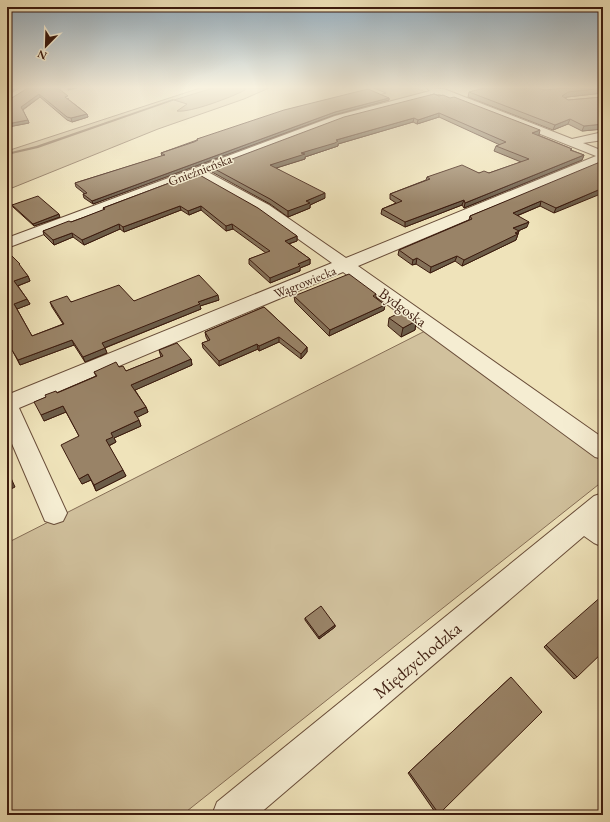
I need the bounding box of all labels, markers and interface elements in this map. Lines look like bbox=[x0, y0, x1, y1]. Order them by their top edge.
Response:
north arrow bbox=[26, 26, 66, 66]
text: N bbox=[35, 47, 49, 63]
street label: Gnieźnieńska bbox=[166, 150, 235, 190]
street label: Wągrowiecka bbox=[271, 262, 339, 302]
street label: Bydgoska bbox=[375, 283, 431, 331]
street label: Międzychodzka bbox=[368, 616, 466, 703]

